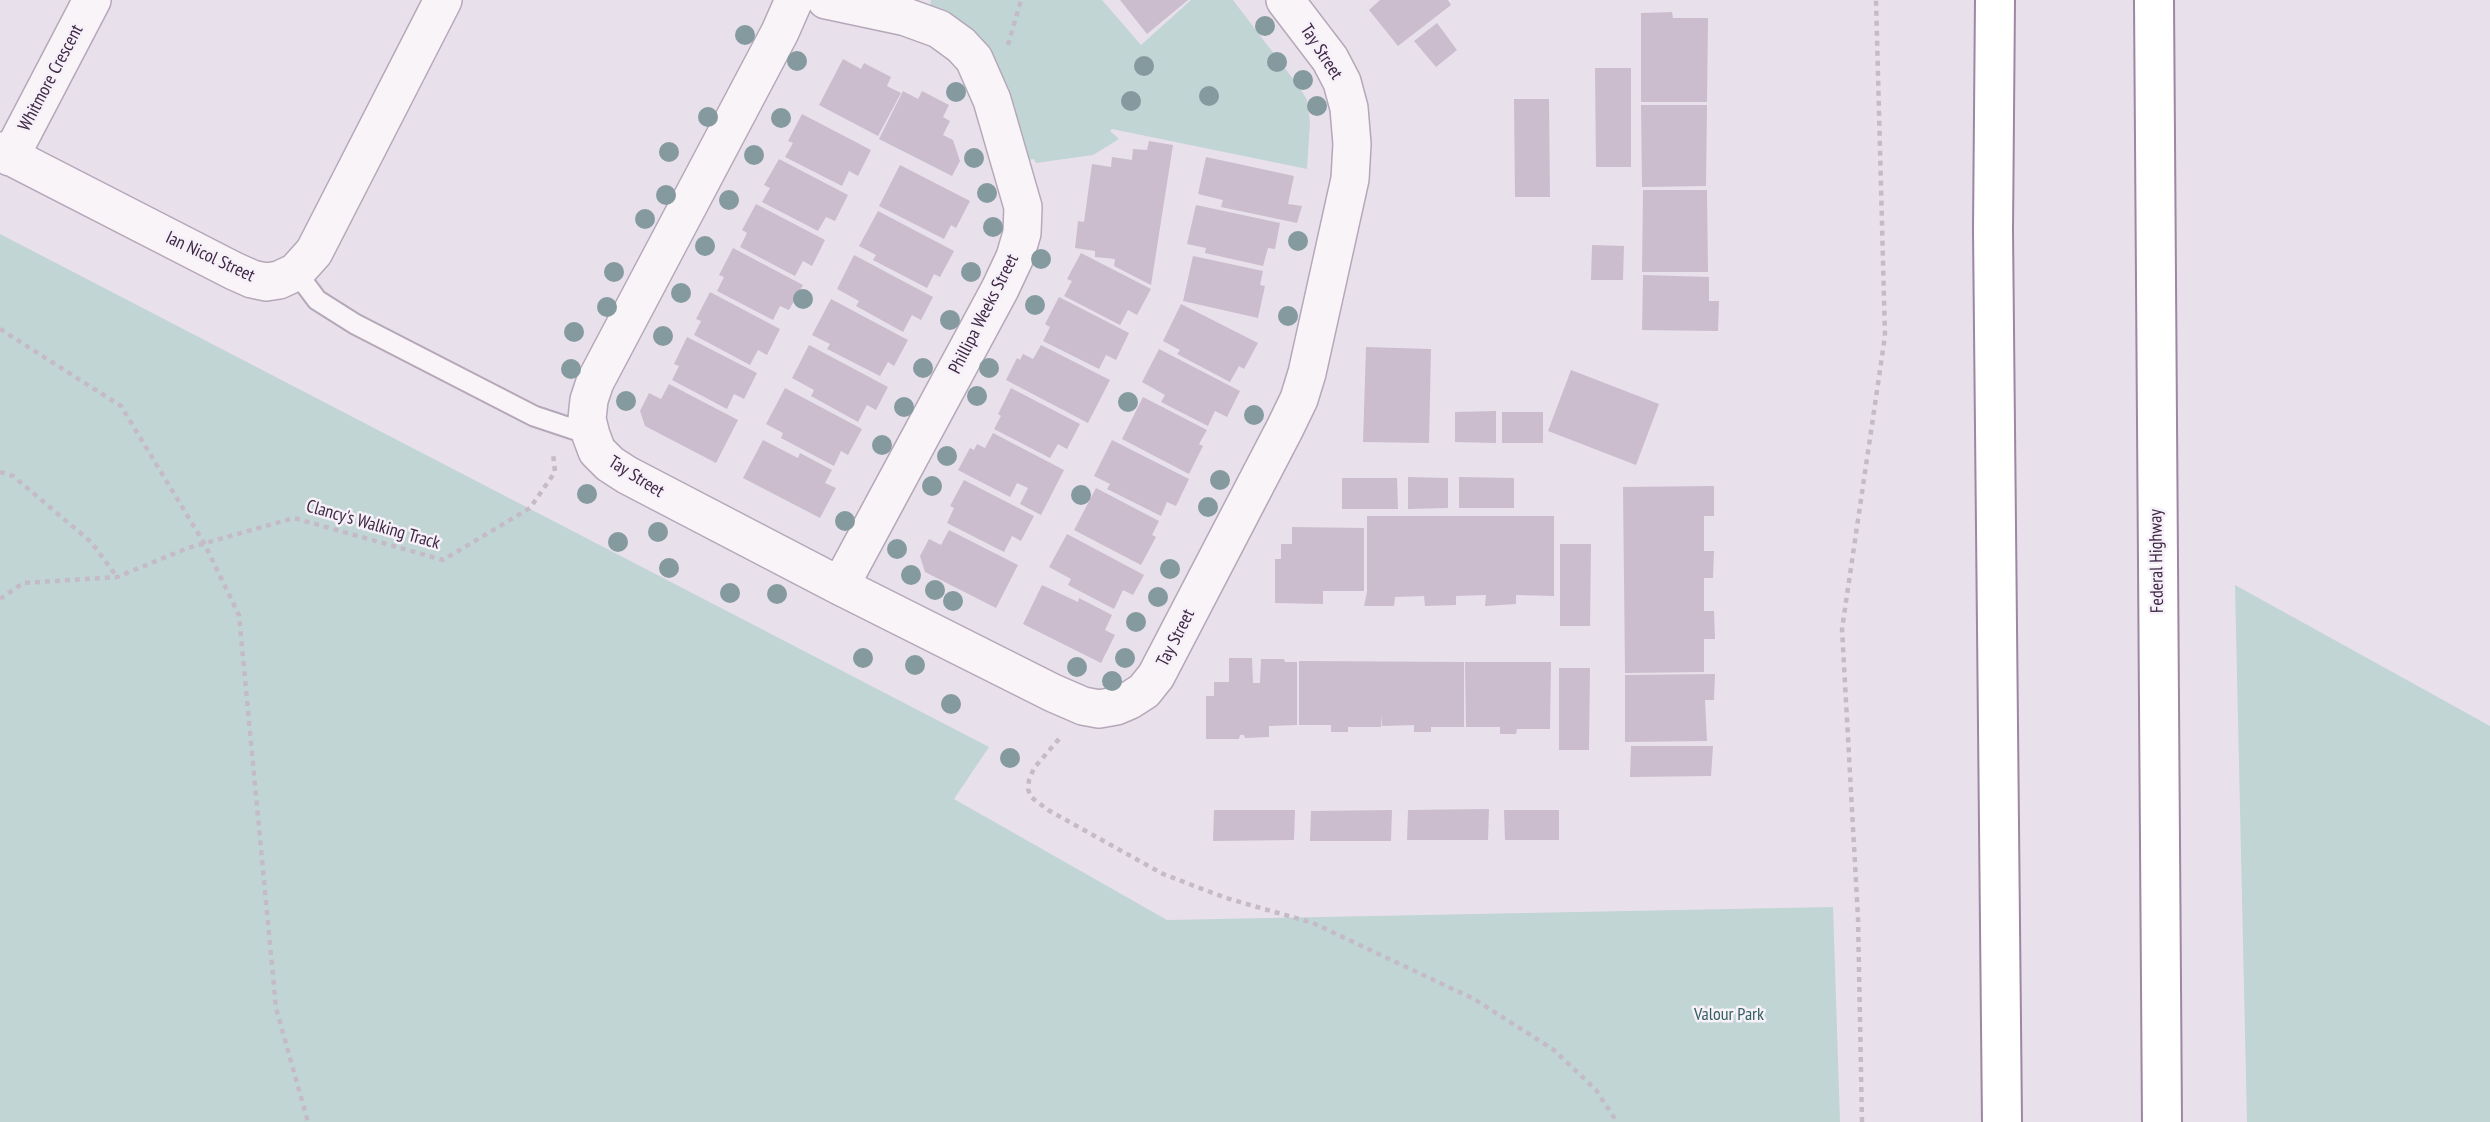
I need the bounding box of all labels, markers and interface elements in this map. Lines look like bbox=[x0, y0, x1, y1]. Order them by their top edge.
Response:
street label: Tay Street bbox=[1295, 20, 1347, 84]
street label: Whitmore Crescent bbox=[14, 21, 88, 135]
street label: Ian Nicol Street bbox=[162, 227, 258, 287]
street label: Phillipa Weeks Street bbox=[945, 251, 1023, 377]
street label: Tay Street bbox=[604, 452, 668, 502]
street label: Clancy's Walking Track bbox=[304, 496, 442, 554]
street label: Federal Highway bbox=[2145, 509, 2169, 613]
street label: Tay Street bbox=[1152, 606, 1200, 670]
park label: Valour Park bbox=[1694, 1004, 1764, 1026]

